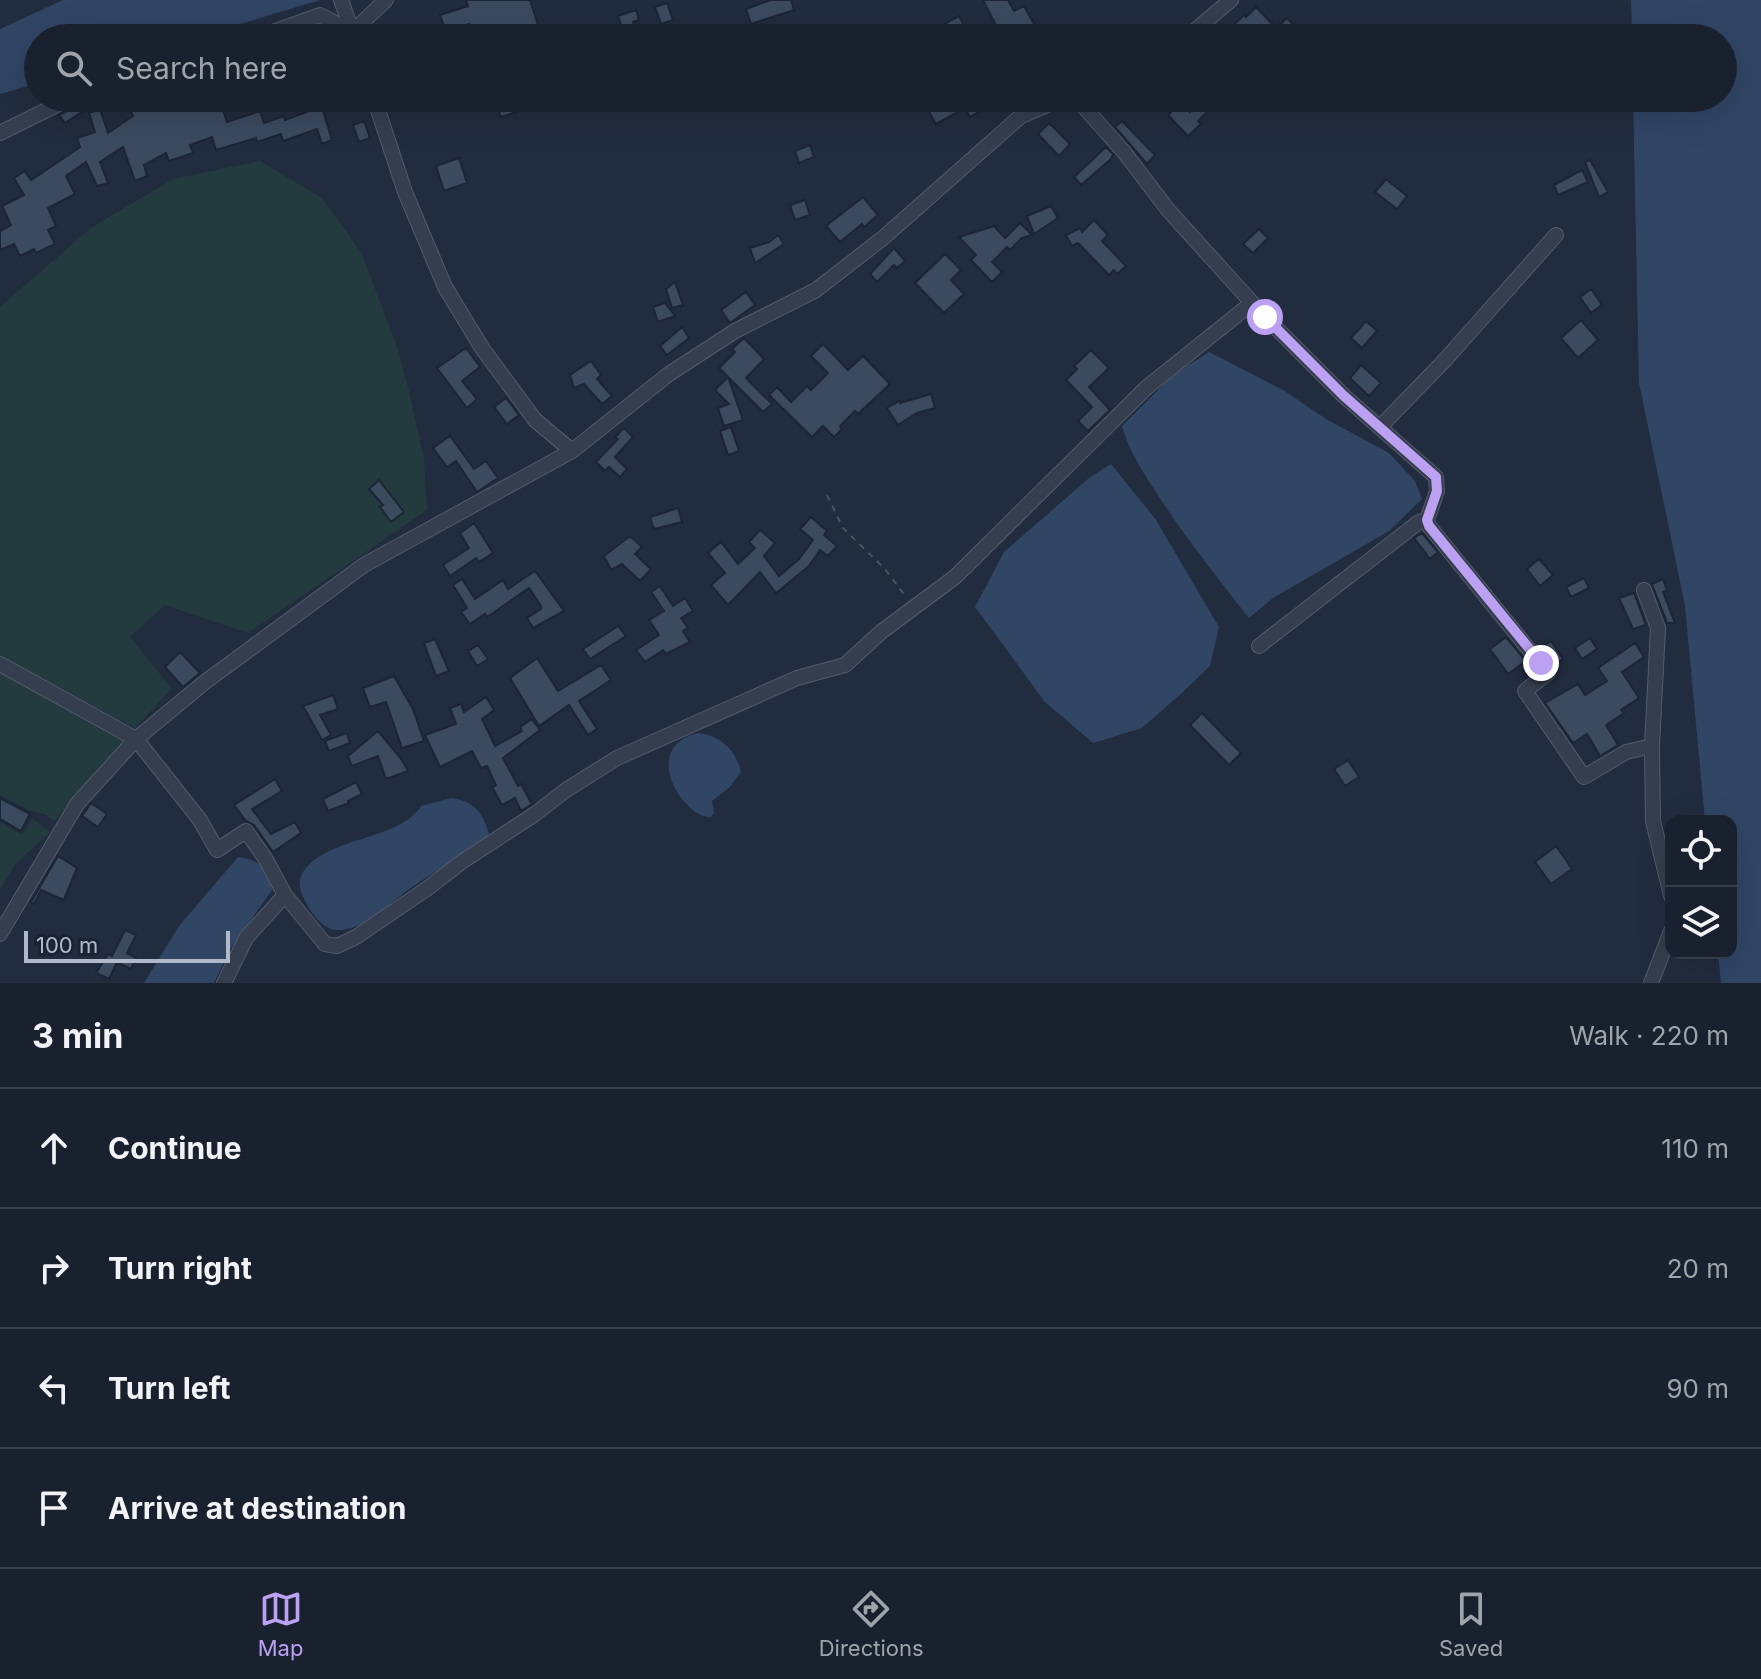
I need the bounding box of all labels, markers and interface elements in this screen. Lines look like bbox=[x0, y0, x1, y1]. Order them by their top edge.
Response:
search box bbox=[24, 24, 1737, 112]
icon: search bbox=[52, 46, 96, 90]
text: Search here bbox=[116, 50, 288, 86]
route start bbox=[1247, 299, 1283, 335]
route end bbox=[1523, 645, 1559, 681]
map controls bbox=[1665, 815, 1737, 959]
button: locate bbox=[1665, 815, 1737, 887]
button: layers bbox=[1665, 887, 1737, 959]
scale bar bbox=[24, 927, 230, 963]
text: 100 m bbox=[36, 932, 98, 958]
text: 3 min bbox=[32, 1015, 123, 1056]
text: Walk · 220 m bbox=[1569, 1020, 1729, 1051]
icon: ahead bbox=[32, 1126, 76, 1170]
text: Continue bbox=[108, 1130, 242, 1166]
text: 110 m bbox=[1661, 1133, 1729, 1164]
icon: right bbox=[32, 1246, 76, 1290]
text: Turn right bbox=[108, 1250, 252, 1286]
text: 20 m bbox=[1667, 1253, 1729, 1284]
icon: left bbox=[32, 1366, 76, 1410]
text: Turn left bbox=[108, 1370, 230, 1406]
text: 90 m bbox=[1666, 1373, 1729, 1404]
icon: arrive bbox=[32, 1486, 76, 1530]
text: Arrive at destination bbox=[108, 1490, 406, 1526]
tab: Map bbox=[258, 1587, 303, 1661]
tab: Directions bbox=[819, 1587, 924, 1661]
tab: Saved bbox=[1439, 1587, 1503, 1661]

